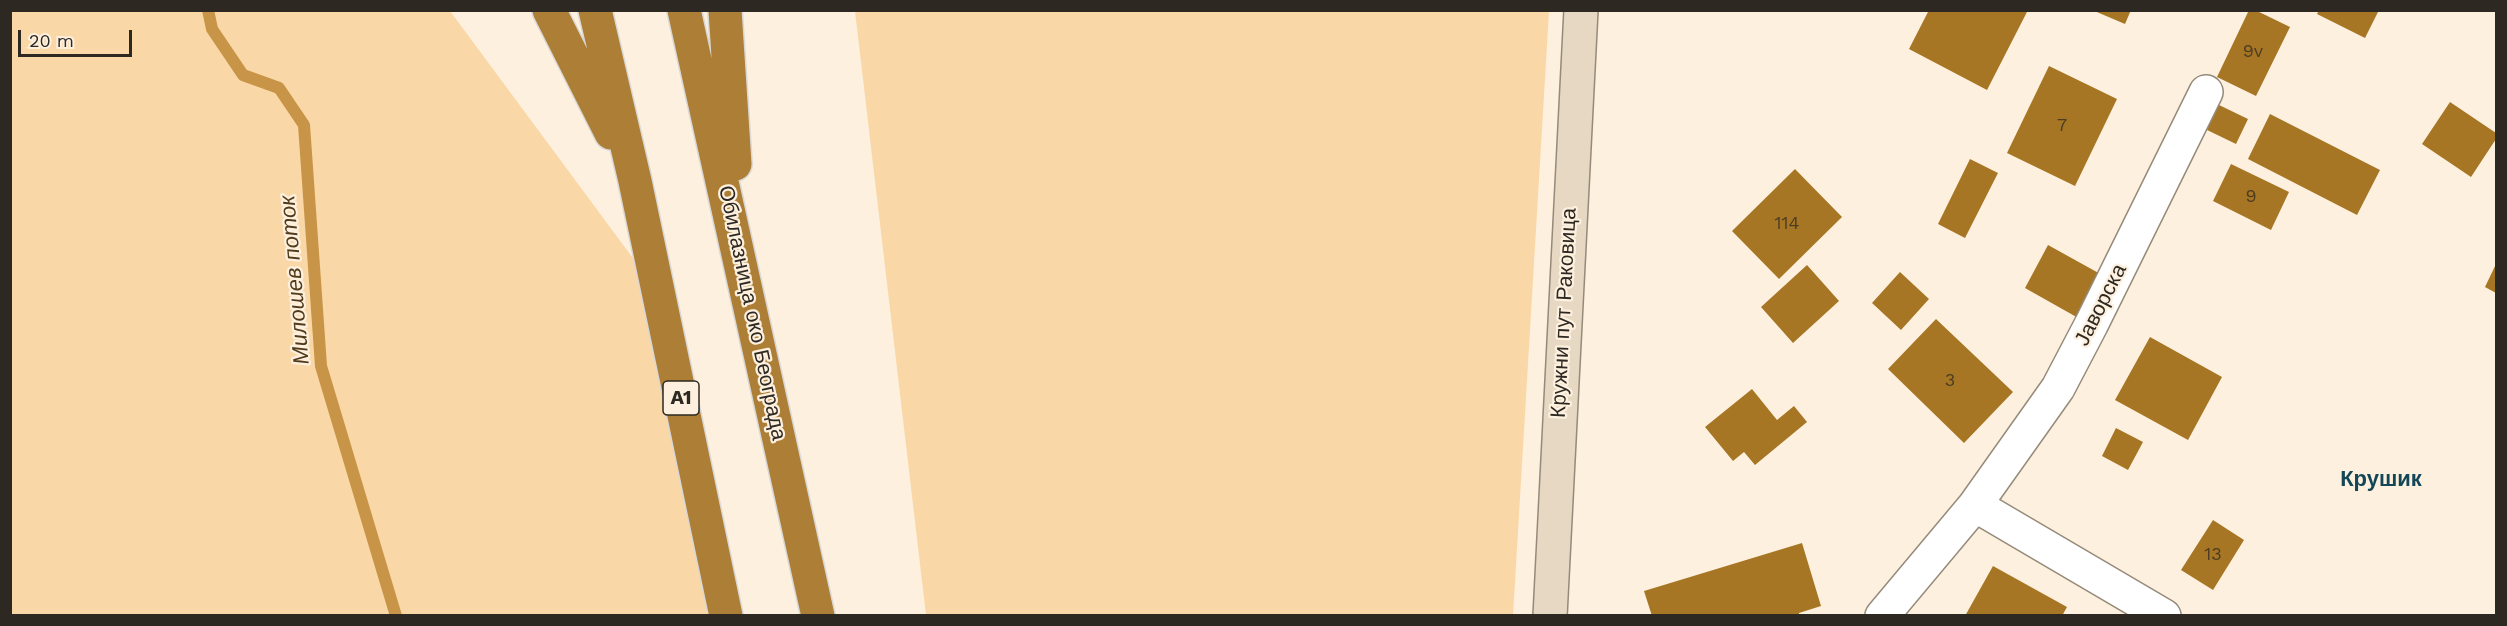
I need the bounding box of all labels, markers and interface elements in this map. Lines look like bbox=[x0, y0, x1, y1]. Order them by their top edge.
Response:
scale bar bbox=[21, 18, 135, 56]
text: 20 m bbox=[29, 30, 74, 51]
house number: 9v bbox=[2243, 41, 2263, 63]
house number: 7 bbox=[2057, 115, 2067, 137]
street label: Обилазница око Београда bbox=[713, 183, 791, 443]
house number: 9 bbox=[2245, 186, 2257, 208]
water label: Милошев поток bbox=[274, 194, 316, 366]
street label: Кружни пут Раковица bbox=[1546, 207, 1582, 419]
house number: 114 bbox=[1774, 213, 1800, 235]
street label: Јаворска bbox=[2070, 260, 2132, 350]
house number: 3 bbox=[1945, 370, 1955, 392]
road number: A1 bbox=[663, 381, 699, 415]
district label: Крушик bbox=[2340, 467, 2422, 493]
house number: 13 bbox=[2204, 544, 2222, 566]

